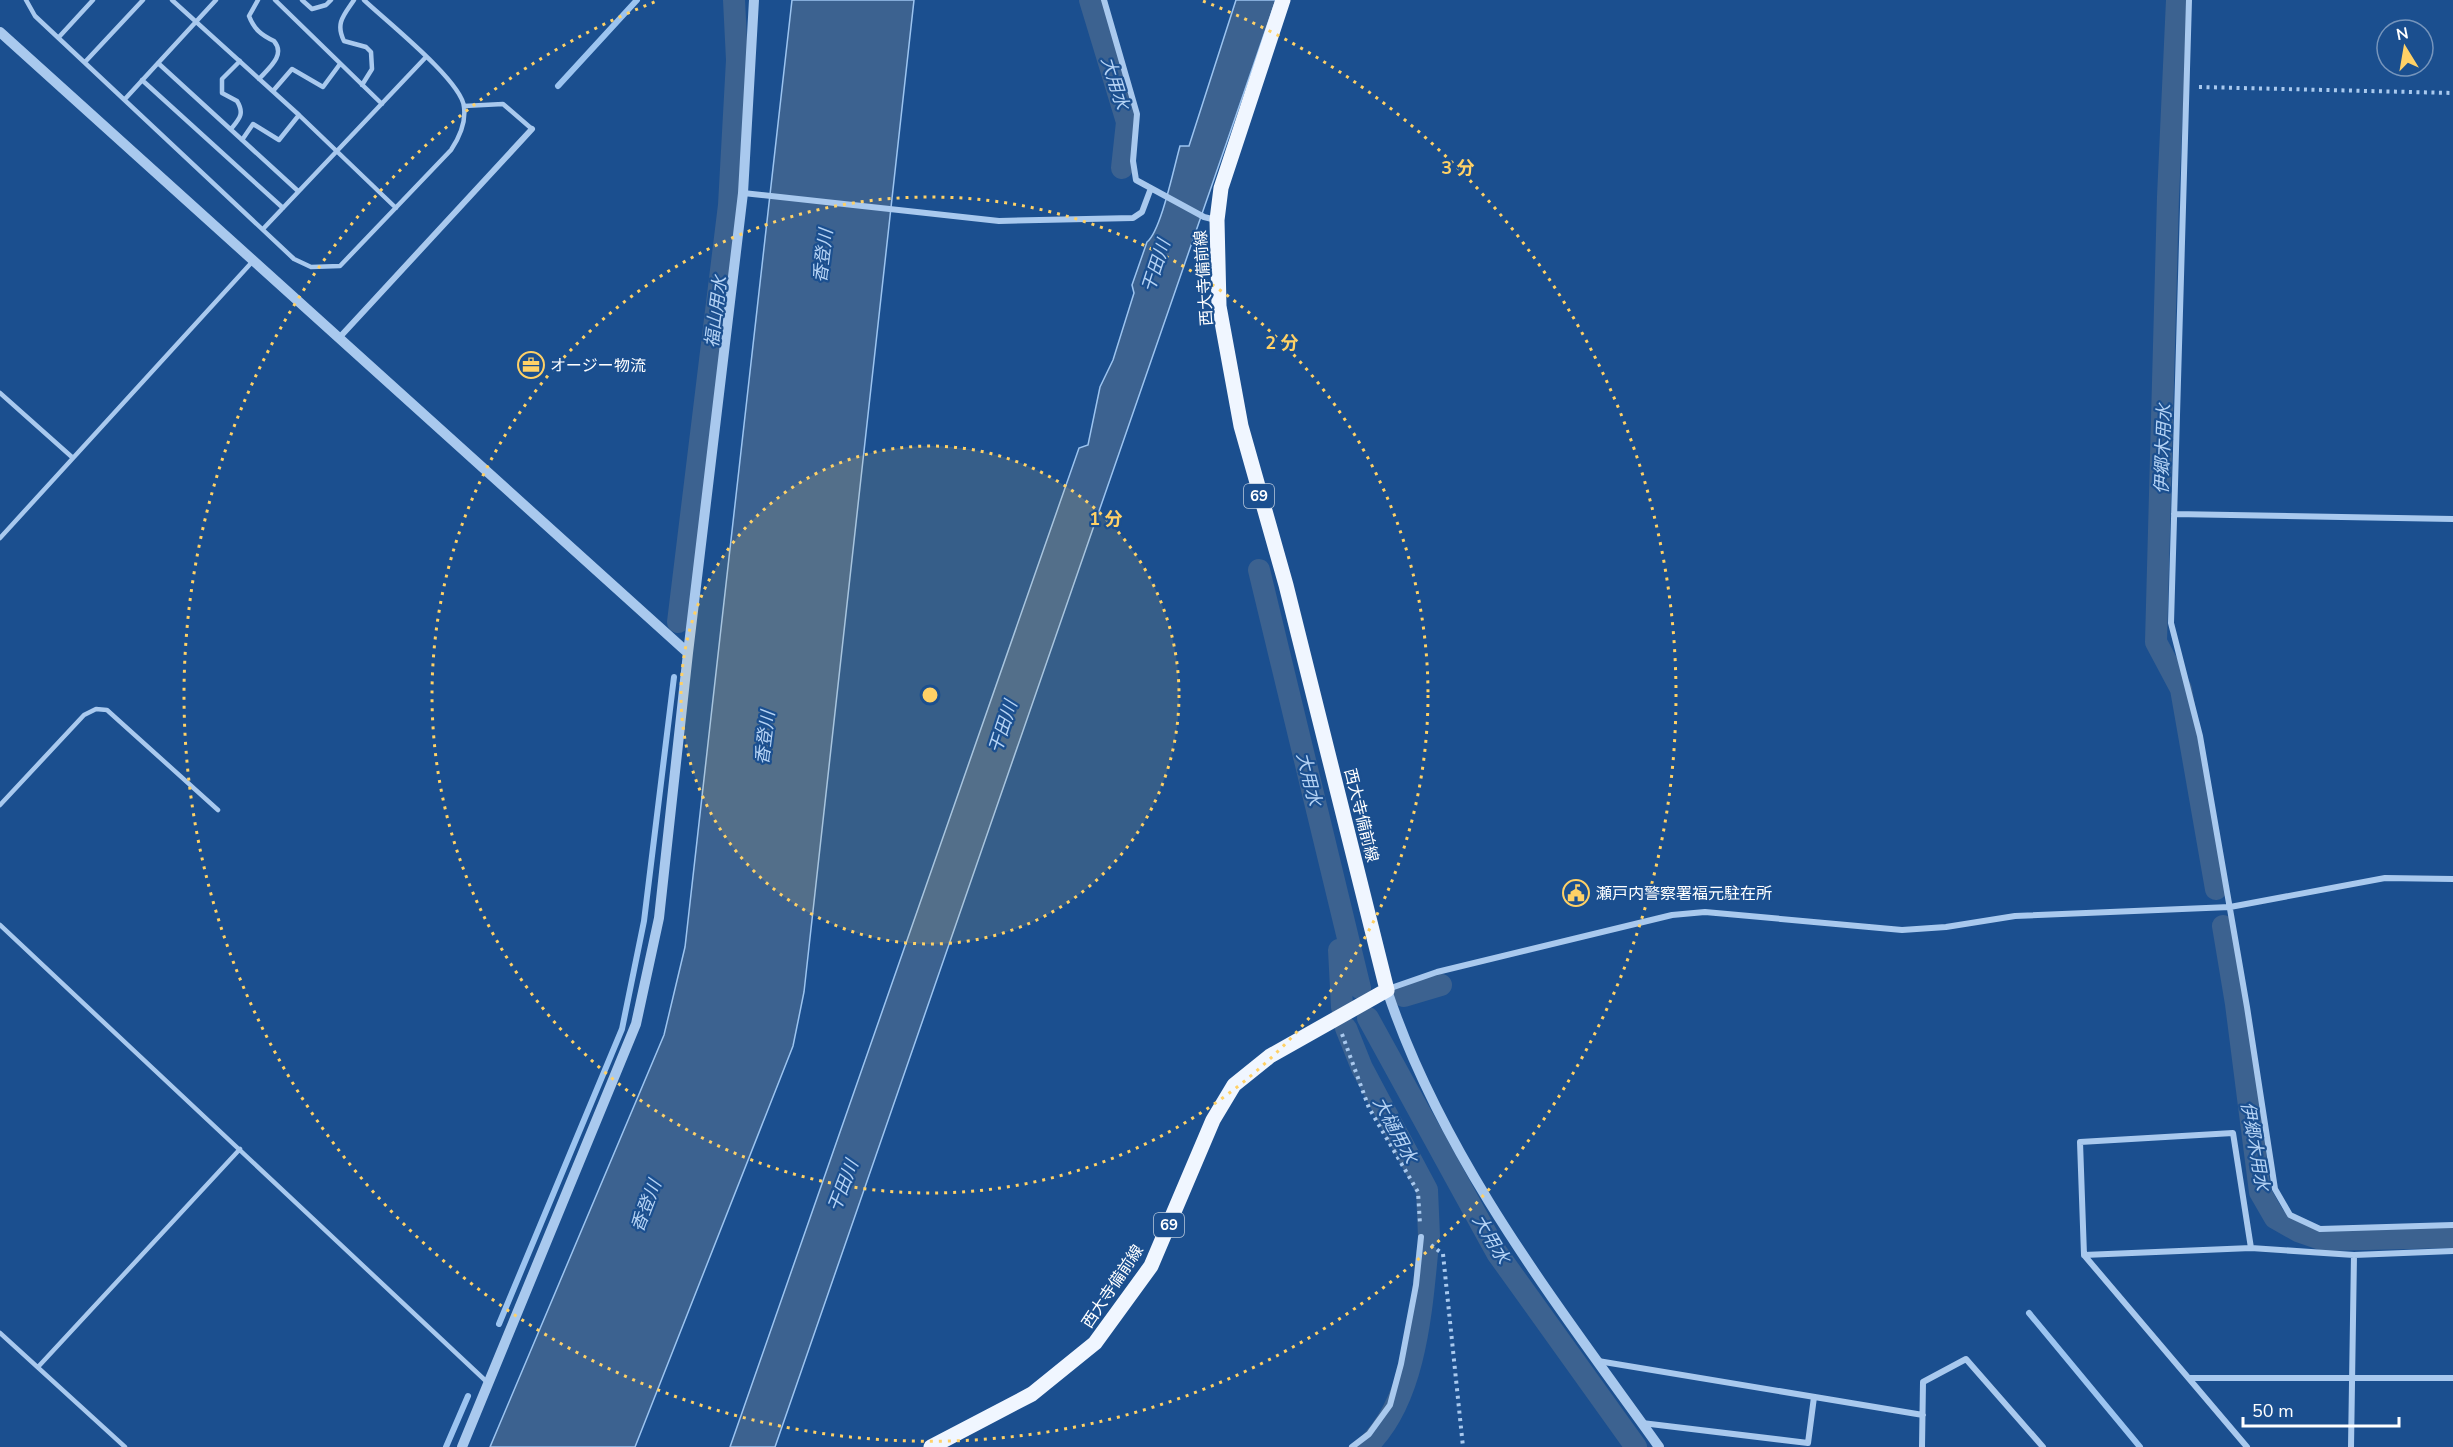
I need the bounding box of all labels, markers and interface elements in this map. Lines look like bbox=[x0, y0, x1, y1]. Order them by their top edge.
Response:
north arrow bbox=[2375, 18, 2435, 78]
text: N bbox=[2394, 22, 2410, 46]
water label: 大用水 bbox=[1096, 54, 1135, 114]
text: 3 分 bbox=[1441, 156, 1475, 180]
water label: 香登川 bbox=[808, 226, 838, 284]
street label: 西大寺備前線 bbox=[1190, 229, 1218, 327]
water label: 干田川 bbox=[1136, 235, 1176, 295]
water label: 福山用水 bbox=[700, 273, 733, 349]
text: 2 分 bbox=[1265, 331, 1299, 355]
office icon: オージー物流 bbox=[516, 350, 546, 380]
place label: オージー物流 bbox=[550, 355, 646, 377]
water label: 伊郷木用水 bbox=[2149, 402, 2177, 494]
road number: 69 bbox=[1244, 484, 1274, 508]
text: 1 分 bbox=[1089, 507, 1123, 531]
centre of rings bbox=[920, 685, 940, 705]
water label: 干田川 bbox=[983, 696, 1023, 756]
water label: 香登川 bbox=[750, 708, 780, 766]
water label: 大用水 bbox=[1291, 750, 1328, 810]
street label: 西大寺備前線 bbox=[1339, 766, 1383, 864]
public building icon: 瀬戸内警察署福元駐在所 bbox=[1561, 878, 1591, 908]
place label: 瀬戸内警察署福元駐在所 bbox=[1596, 883, 1772, 905]
water label: 大樋用水 bbox=[1368, 1093, 1423, 1169]
water label: 伊郷木用水 bbox=[2235, 1100, 2275, 1194]
water label: 干田川 bbox=[822, 1155, 865, 1216]
water label: 香登川 bbox=[625, 1175, 668, 1236]
water label: 大用水 bbox=[1467, 1210, 1516, 1270]
road number: 69 bbox=[1154, 1213, 1184, 1237]
street label: 西大寺備前線 bbox=[1077, 1241, 1149, 1333]
scale bar bbox=[2243, 1390, 2399, 1428]
text: 50 m bbox=[2252, 1399, 2294, 1423]

